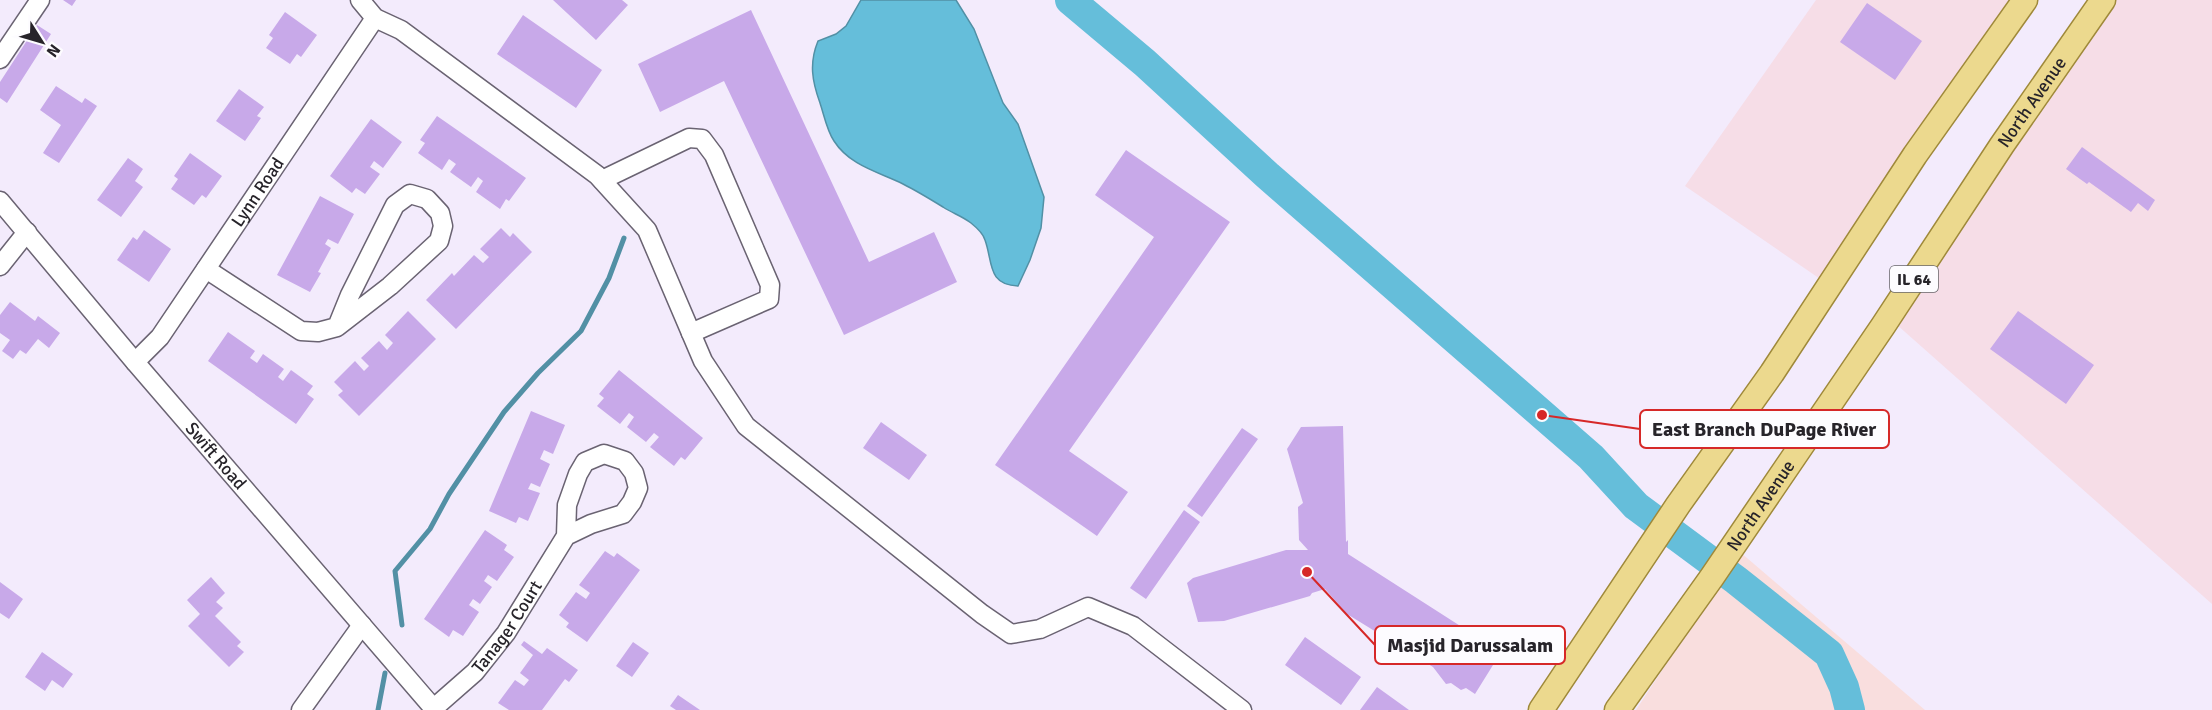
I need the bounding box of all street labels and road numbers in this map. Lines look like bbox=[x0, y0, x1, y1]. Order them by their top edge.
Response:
street label: North Avenue bbox=[1993, 53, 2071, 152]
street label: Lynn Road bbox=[226, 153, 289, 231]
road number: IL 64 bbox=[1890, 266, 1938, 292]
street label: Swift Road bbox=[181, 418, 251, 494]
street label: North Avenue bbox=[1722, 456, 1799, 555]
street label: Tanager Court bbox=[467, 577, 547, 678]

